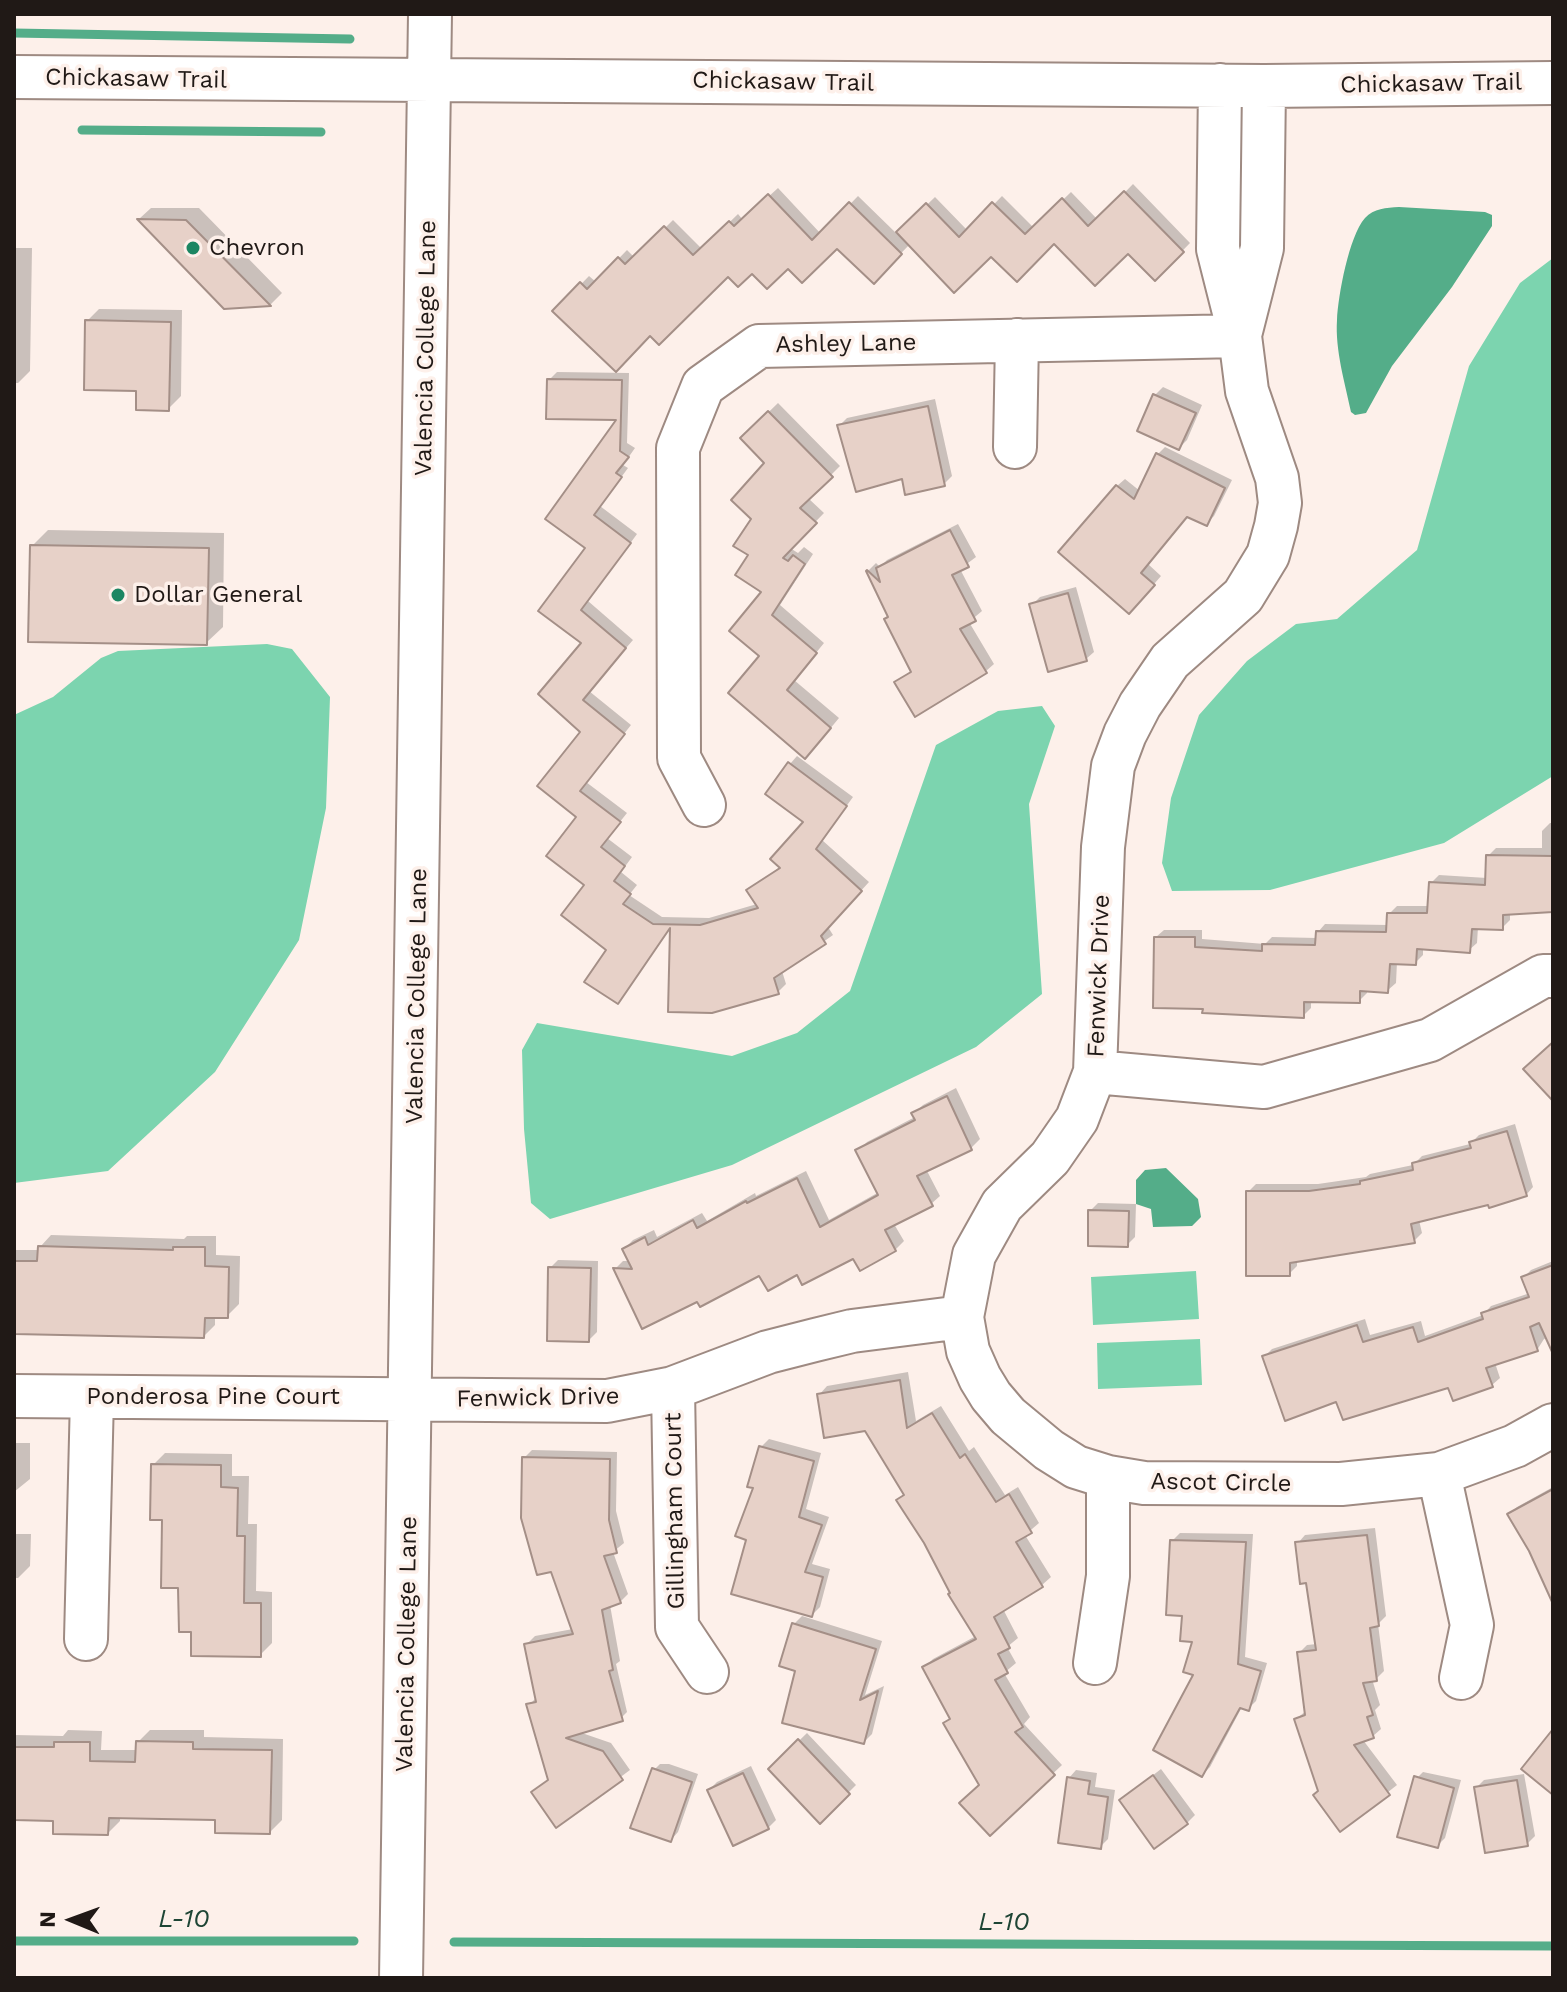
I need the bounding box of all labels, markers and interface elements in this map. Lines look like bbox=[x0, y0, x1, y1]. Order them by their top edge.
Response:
street label: Chickasaw Trail bbox=[45, 63, 227, 95]
street label: Chickasaw Trail bbox=[692, 66, 874, 98]
street label: Chickasaw Trail bbox=[1340, 68, 1522, 100]
street label: Valencia College Lane bbox=[409, 220, 443, 476]
place label: Chevron bbox=[209, 234, 305, 262]
marker: Chevron bbox=[184, 239, 202, 257]
street label: Ashley Lane bbox=[775, 328, 917, 360]
place label: Dollar General bbox=[134, 581, 302, 609]
marker: Dollar General bbox=[109, 586, 127, 604]
street label: Valencia College Lane bbox=[400, 868, 434, 1124]
street label: Fenwick Drive bbox=[1082, 894, 1116, 1058]
street label: Fenwick Drive bbox=[456, 1382, 620, 1414]
street label: Ponderosa Pine Court bbox=[86, 1383, 340, 1411]
street label: Gillingham Court bbox=[659, 1412, 691, 1610]
street label: Ascot Circle bbox=[1150, 1467, 1292, 1499]
street label: Valencia College Lane bbox=[390, 1516, 424, 1772]
north arrow bbox=[32, 1880, 112, 1960]
water label: L-10 bbox=[158, 1903, 210, 1935]
water label: L-10 bbox=[978, 1906, 1030, 1938]
text: N bbox=[35, 1911, 60, 1928]

